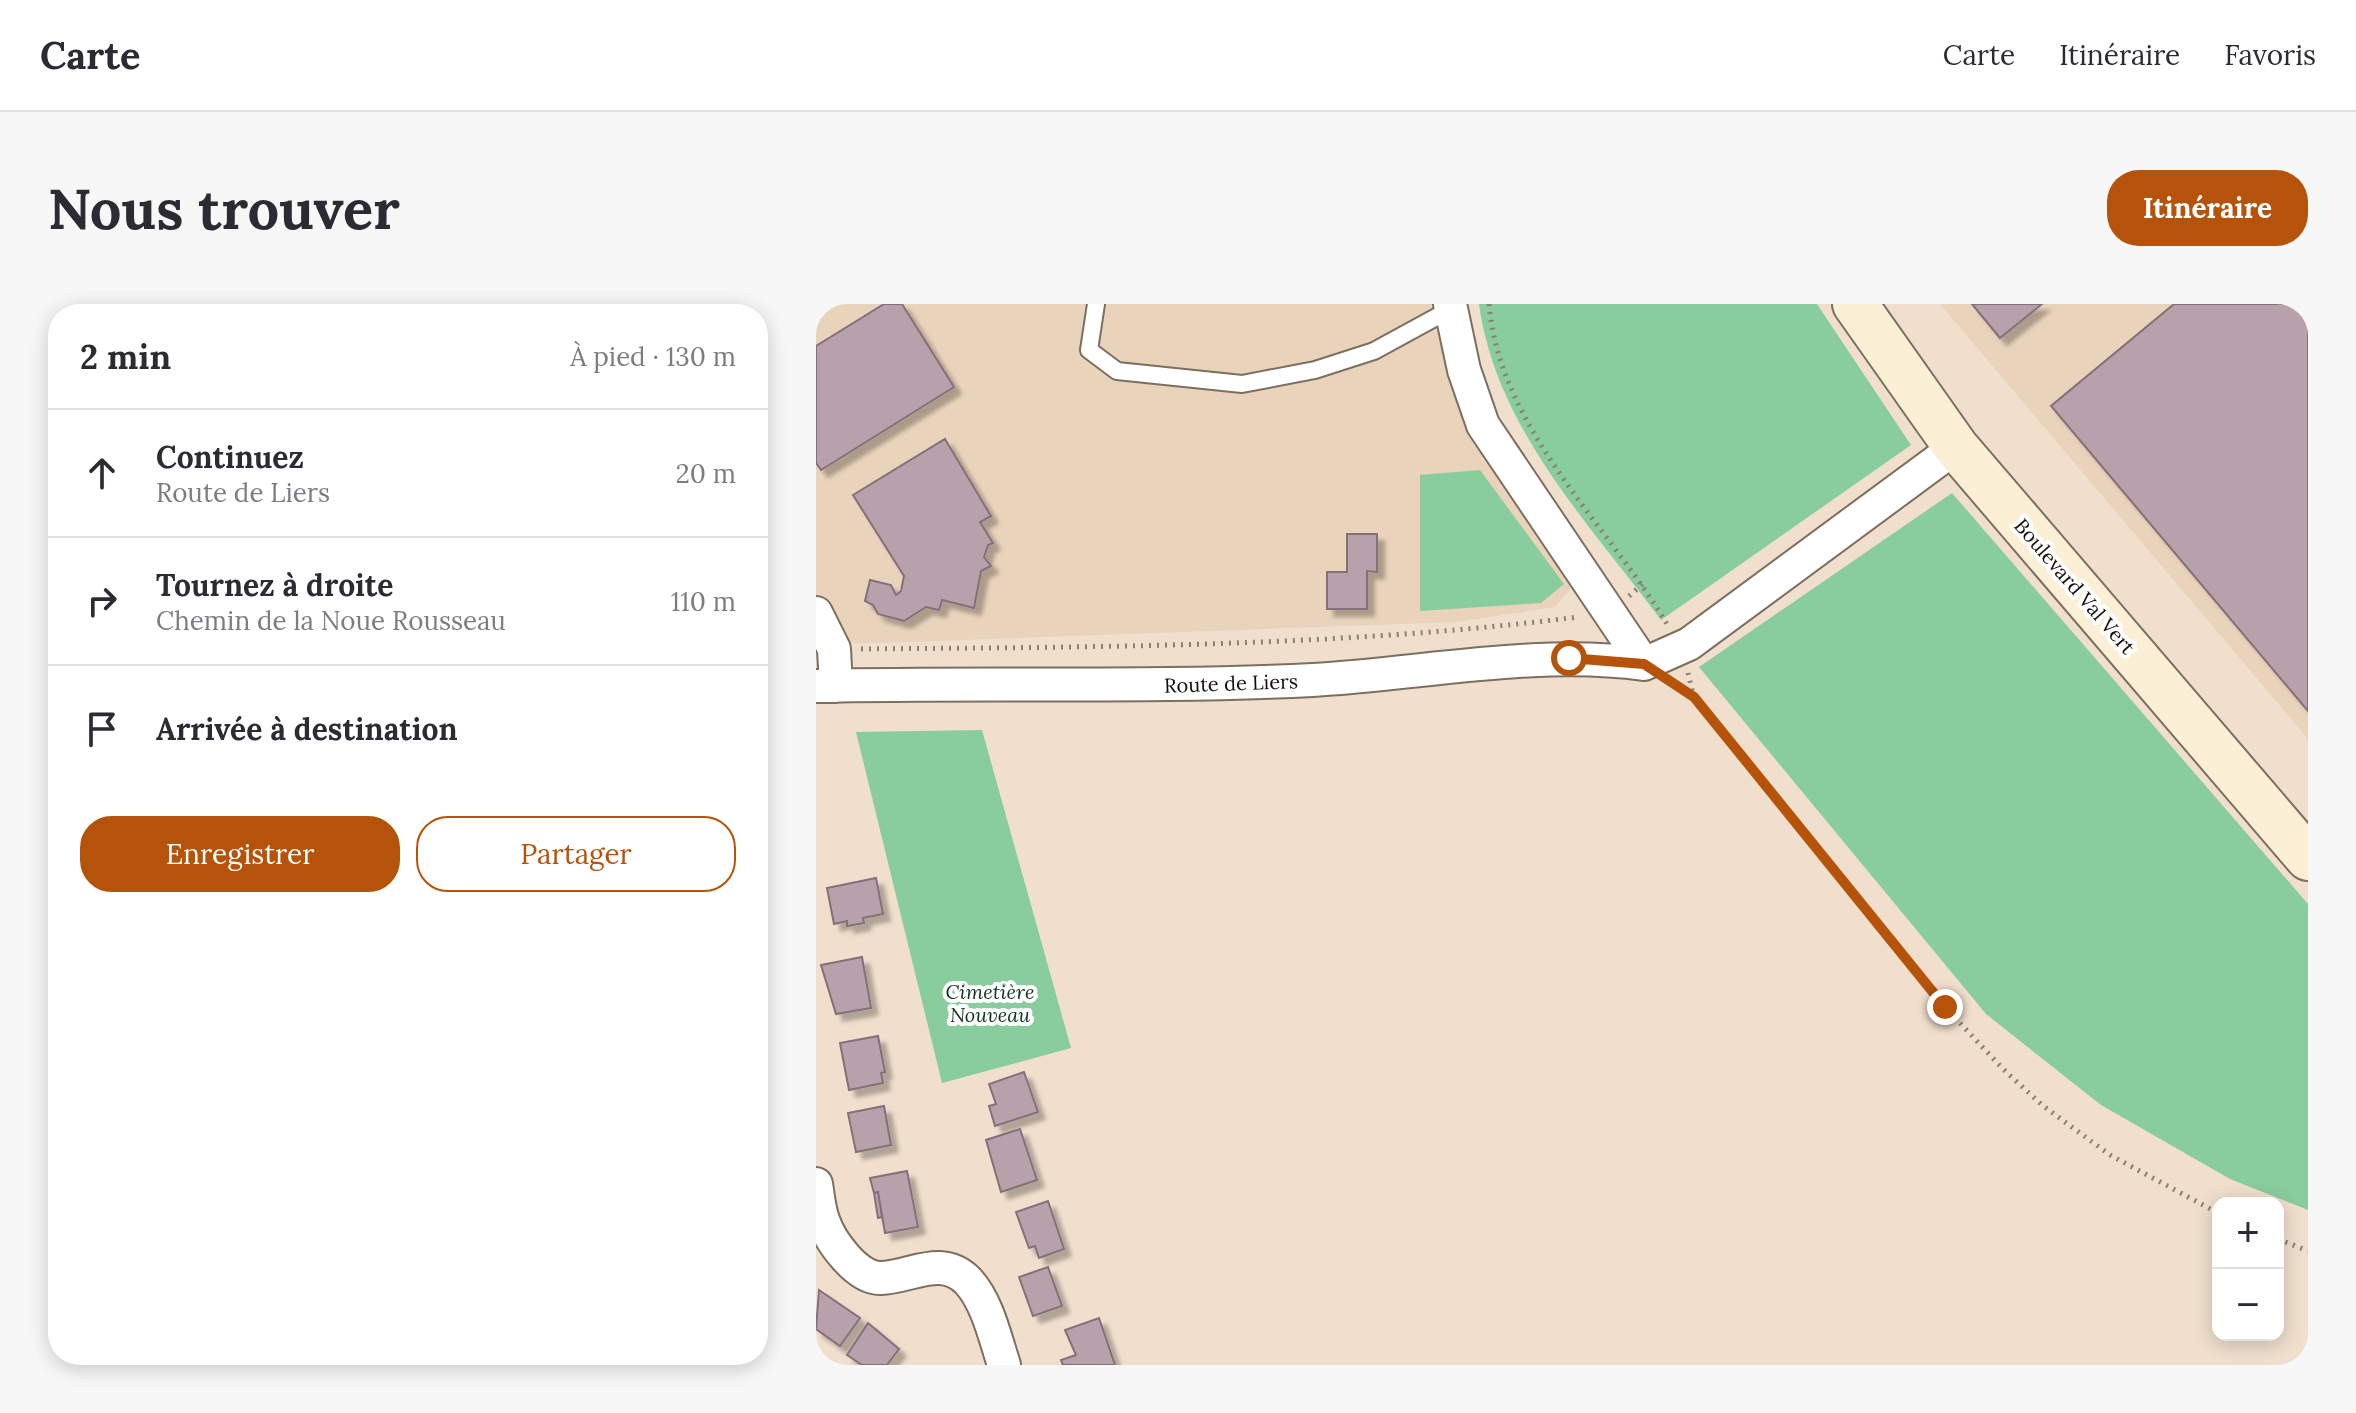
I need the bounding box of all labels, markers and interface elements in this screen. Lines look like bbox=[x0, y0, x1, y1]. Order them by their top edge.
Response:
text: Carte bbox=[40, 31, 140, 79]
text: Carte bbox=[1943, 37, 2015, 73]
text: Itinéraire bbox=[2059, 37, 2180, 73]
text: Favoris bbox=[2224, 37, 2316, 73]
button: Itinéraire bbox=[2107, 170, 2308, 246]
text: Nous trouver bbox=[48, 173, 400, 244]
text: 2 min bbox=[80, 335, 171, 378]
text: À pied · 130 m bbox=[570, 340, 736, 373]
text: Continuez bbox=[156, 438, 304, 476]
icon: ahead bbox=[80, 451, 124, 495]
text: 20 m bbox=[676, 457, 736, 490]
text: Route de Liers bbox=[156, 476, 330, 509]
street label: Boulevard Val Vert bbox=[2009, 513, 2141, 659]
text: Tournez à droite bbox=[156, 566, 393, 604]
icon: right bbox=[80, 579, 124, 623]
text: 110 m bbox=[671, 585, 736, 618]
text: Chemin de la Noue Rousseau bbox=[156, 604, 506, 637]
route start bbox=[1551, 640, 1587, 676]
street label: Route de Liers bbox=[1164, 668, 1298, 698]
icon: arrive bbox=[80, 707, 124, 751]
text: Arrivée à destination bbox=[156, 710, 458, 748]
button: Enregistrer bbox=[80, 816, 400, 892]
button: Partager bbox=[416, 816, 736, 892]
park label: Cimetière Nouveau bbox=[946, 979, 1035, 1027]
route end bbox=[1927, 989, 1963, 1025]
map controls bbox=[2212, 1197, 2284, 1341]
button: + bbox=[2212, 1197, 2284, 1269]
button: − bbox=[2212, 1269, 2284, 1341]

